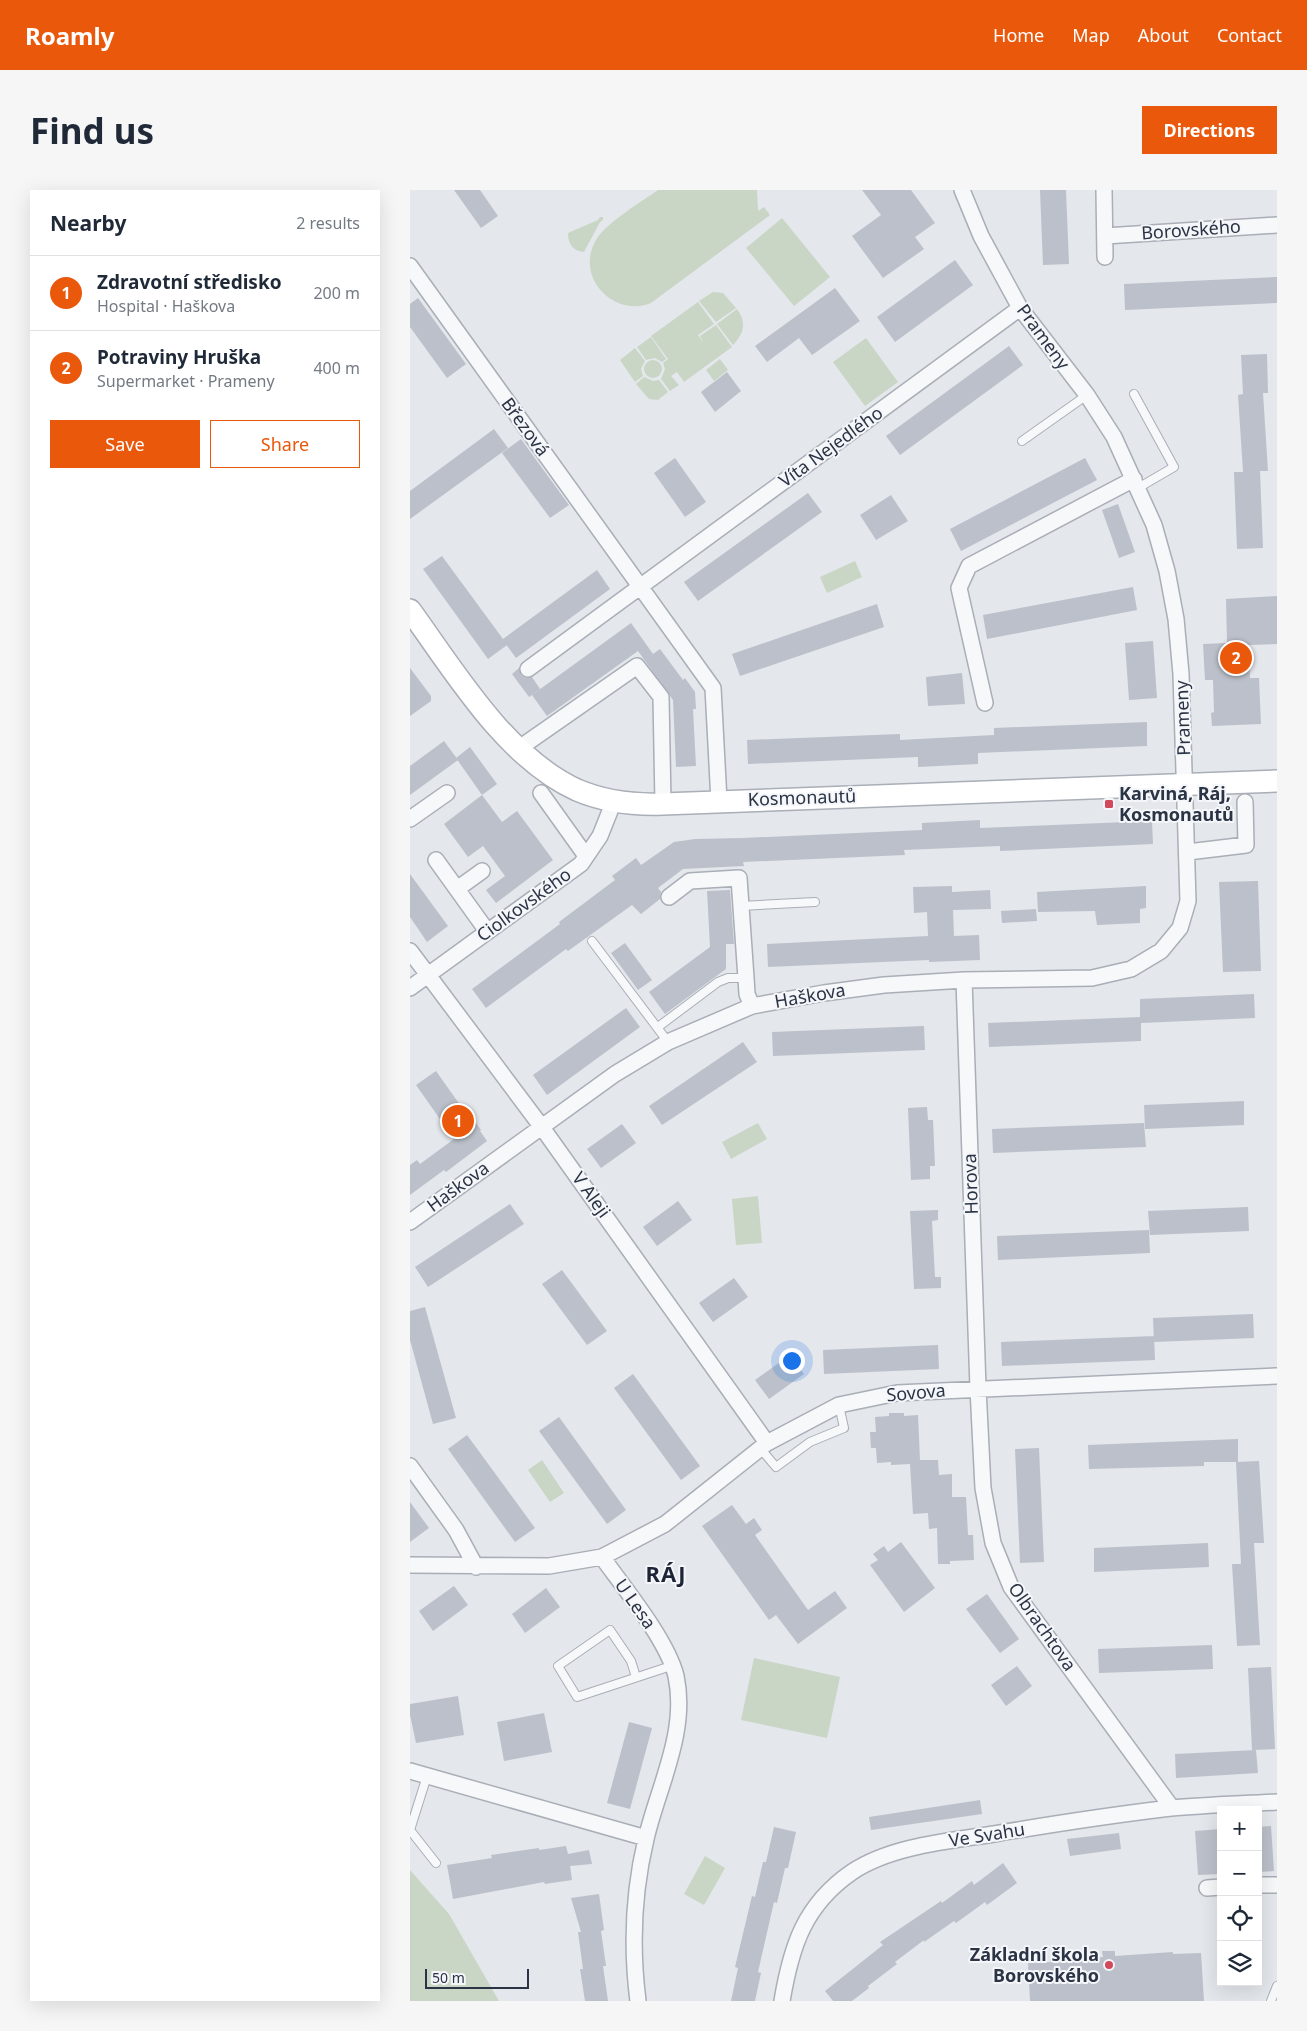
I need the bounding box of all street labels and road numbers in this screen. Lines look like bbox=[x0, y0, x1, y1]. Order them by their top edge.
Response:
street label: Borovského bbox=[1140, 214, 1242, 244]
street label: Prameny bbox=[1012, 299, 1076, 375]
street label: Březová bbox=[496, 392, 555, 461]
street label: Víta Nejedlého bbox=[774, 400, 887, 492]
street label: Prameny bbox=[1169, 679, 1195, 756]
street label: Kosmonautů bbox=[747, 783, 857, 811]
street label: Ciolkovského bbox=[471, 862, 575, 947]
street label: Haškova bbox=[773, 977, 847, 1013]
street label: Horova bbox=[957, 1153, 983, 1215]
street label: Haškova bbox=[421, 1155, 493, 1217]
street label: V Aleji bbox=[567, 1167, 617, 1222]
street label: Sovova bbox=[885, 1377, 947, 1407]
street label: U Lesa bbox=[610, 1574, 662, 1633]
street label: Olbrachtova bbox=[1003, 1577, 1082, 1675]
street label: Ve Svahu bbox=[947, 1816, 1027, 1852]

